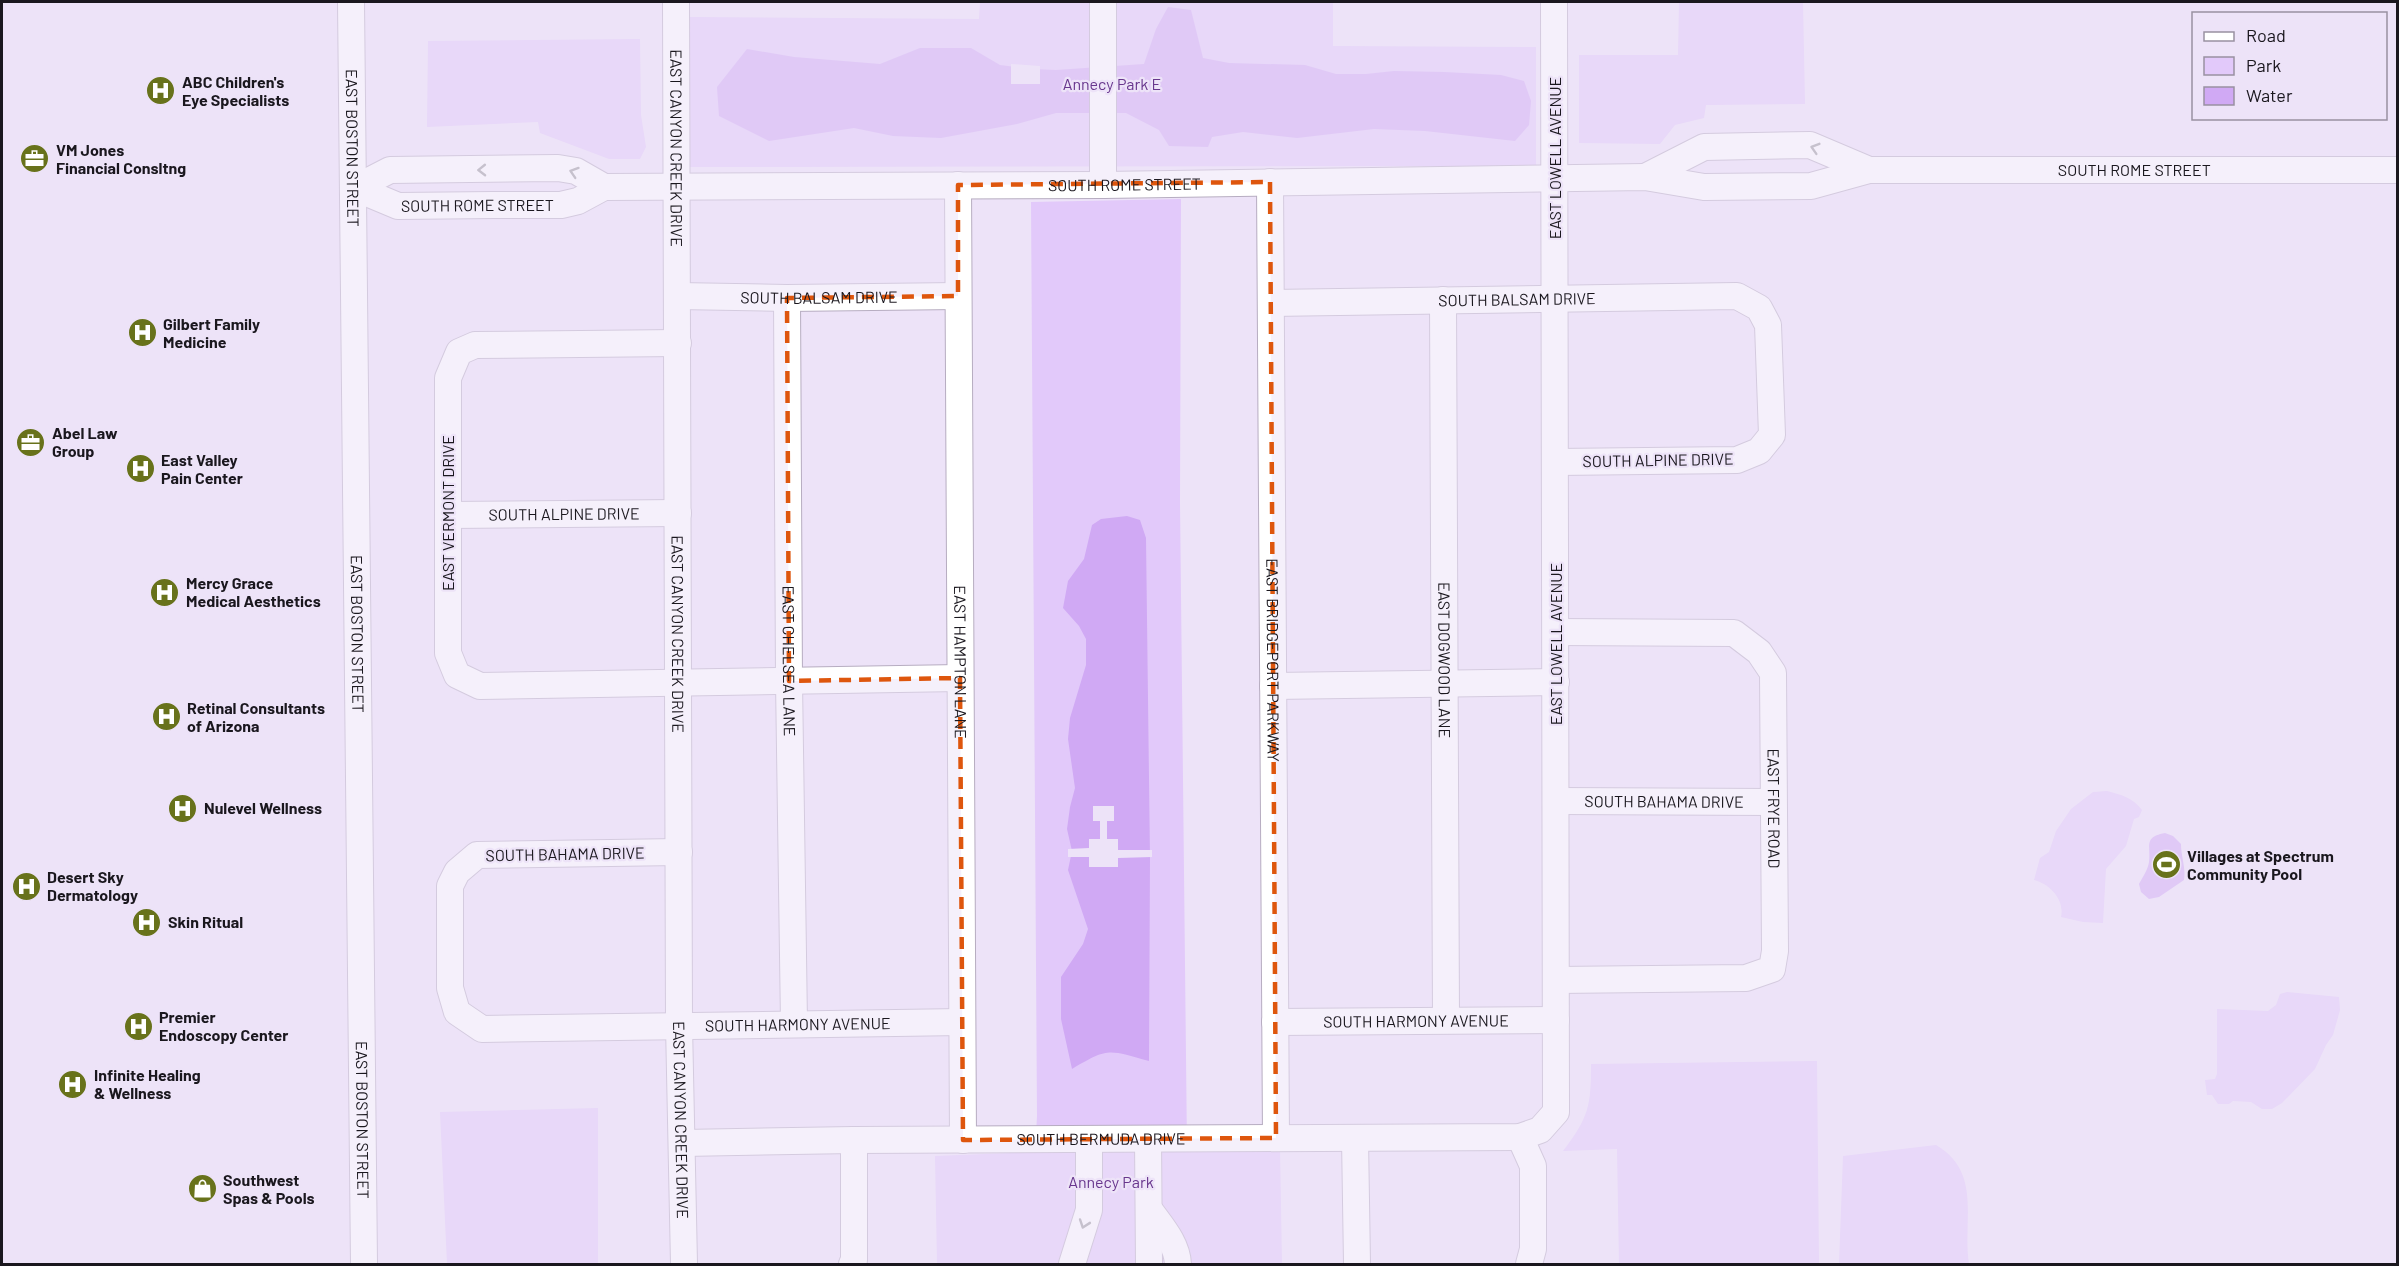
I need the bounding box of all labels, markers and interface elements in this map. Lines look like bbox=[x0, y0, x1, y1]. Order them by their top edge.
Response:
legend bbox=[2192, 12, 2387, 120]
text: Road bbox=[2246, 24, 2286, 46]
street label: EAST CANYON CREEK DRIVE bbox=[667, 49, 687, 247]
text: Park bbox=[2246, 54, 2281, 76]
street label: EAST BOSTON STREET bbox=[343, 69, 363, 227]
place label: ABC Children's Eye Specialists bbox=[182, 72, 289, 109]
park label: Annecy Park E bbox=[1063, 74, 1161, 93]
hospital icon: ABC Children's Eye Specialists bbox=[145, 75, 177, 107]
street label: EAST LOWELL AVENUE bbox=[1545, 77, 1564, 239]
text: Water bbox=[2246, 84, 2293, 106]
place label: VM Jones Financial Consltng bbox=[56, 140, 186, 177]
office icon: VM Jones Financial Consltng bbox=[19, 143, 51, 175]
one-way arrow bbox=[1810, 143, 1820, 155]
street label: SOUTH ROME STREET bbox=[2058, 160, 2211, 179]
one-way arrow bbox=[477, 163, 486, 176]
one-way arrow bbox=[569, 167, 579, 180]
street label: SOUTH ROME STREET bbox=[1048, 174, 1201, 194]
street label: SOUTH ROME STREET bbox=[401, 195, 554, 215]
street label: SOUTH BALSAM DRIVE bbox=[740, 287, 898, 307]
street label: SOUTH BALSAM DRIVE bbox=[1438, 288, 1596, 309]
place label: Gilbert Family Medicine bbox=[163, 314, 260, 351]
hospital icon: Gilbert Family Medicine bbox=[126, 317, 158, 349]
place label: Abel Law Group bbox=[52, 423, 118, 460]
office icon: Abel Law Group bbox=[15, 426, 47, 458]
street label: EAST VERMONT DRIVE bbox=[438, 435, 457, 591]
street label: SOUTH ALPINE DRIVE bbox=[1582, 449, 1734, 470]
place label: East Valley Pain Center bbox=[161, 450, 243, 487]
hospital icon: East Valley Pain Center bbox=[124, 453, 156, 485]
street label: SOUTH ALPINE DRIVE bbox=[488, 503, 640, 524]
street label: EAST CANYON CREEK DRIVE bbox=[669, 535, 688, 733]
street label: EAST BOSTON STREET bbox=[348, 555, 368, 713]
street label: EAST BRIDGEPORT PARKWAY bbox=[1263, 558, 1284, 762]
street label: EAST LOWELL AVENUE bbox=[1546, 563, 1565, 725]
place label: Mercy Grace Medical Aesthetics bbox=[186, 573, 321, 610]
hospital icon: Mercy Grace Medical Aesthetics bbox=[149, 576, 181, 608]
street label: EAST DOGWOOD LANE bbox=[1435, 582, 1455, 738]
street label: EAST HAMPTON LANE bbox=[951, 585, 971, 739]
street label: EAST CHELSEA LANE bbox=[780, 586, 800, 737]
place label: Retinal Consultants of Arizona bbox=[187, 698, 325, 735]
hospital icon: Retinal Consultants of Arizona bbox=[150, 701, 182, 733]
street label: EAST FRYE ROAD bbox=[1765, 748, 1784, 868]
street label: SOUTH BAHAMA DRIVE bbox=[1584, 791, 1744, 811]
hospital icon: Nulevel Wellness bbox=[167, 792, 199, 824]
place label: Nulevel Wellness bbox=[204, 798, 322, 817]
street label: SOUTH BAHAMA DRIVE bbox=[485, 843, 645, 864]
place label: Villages at Spectrum Community Pool bbox=[2187, 846, 2334, 883]
sports icon: Villages at Spectrum Community Pool bbox=[2150, 849, 2182, 881]
place label: Desert Sky Dermatology bbox=[47, 867, 138, 904]
hospital icon: Desert Sky Dermatology bbox=[10, 870, 42, 902]
hospital icon: Skin Ritual bbox=[131, 906, 163, 938]
place label: Skin Ritual bbox=[168, 912, 243, 931]
place label: Premier Endoscopy Center bbox=[159, 1007, 289, 1044]
hospital icon: Premier Endoscopy Center bbox=[122, 1010, 154, 1042]
street label: SOUTH HARMONY AVENUE bbox=[1323, 1010, 1509, 1031]
street label: SOUTH HARMONY AVENUE bbox=[705, 1013, 891, 1035]
street label: EAST CANYON CREEK DRIVE bbox=[670, 1021, 693, 1219]
street label: EAST BOSTON STREET bbox=[353, 1041, 373, 1199]
place label: Infinite Healing & Wellness bbox=[94, 1065, 201, 1102]
hospital icon: Infinite Healing & Wellness bbox=[57, 1068, 89, 1100]
street label: SOUTH BERMUDA DRIVE bbox=[1016, 1129, 1186, 1148]
place label: Southwest Spas & Pools bbox=[223, 1170, 315, 1207]
park label: Annecy Park bbox=[1068, 1172, 1154, 1191]
shop icon: Southwest Spas & Pools bbox=[186, 1173, 218, 1205]
one-way arrow bbox=[1078, 1218, 1091, 1229]

